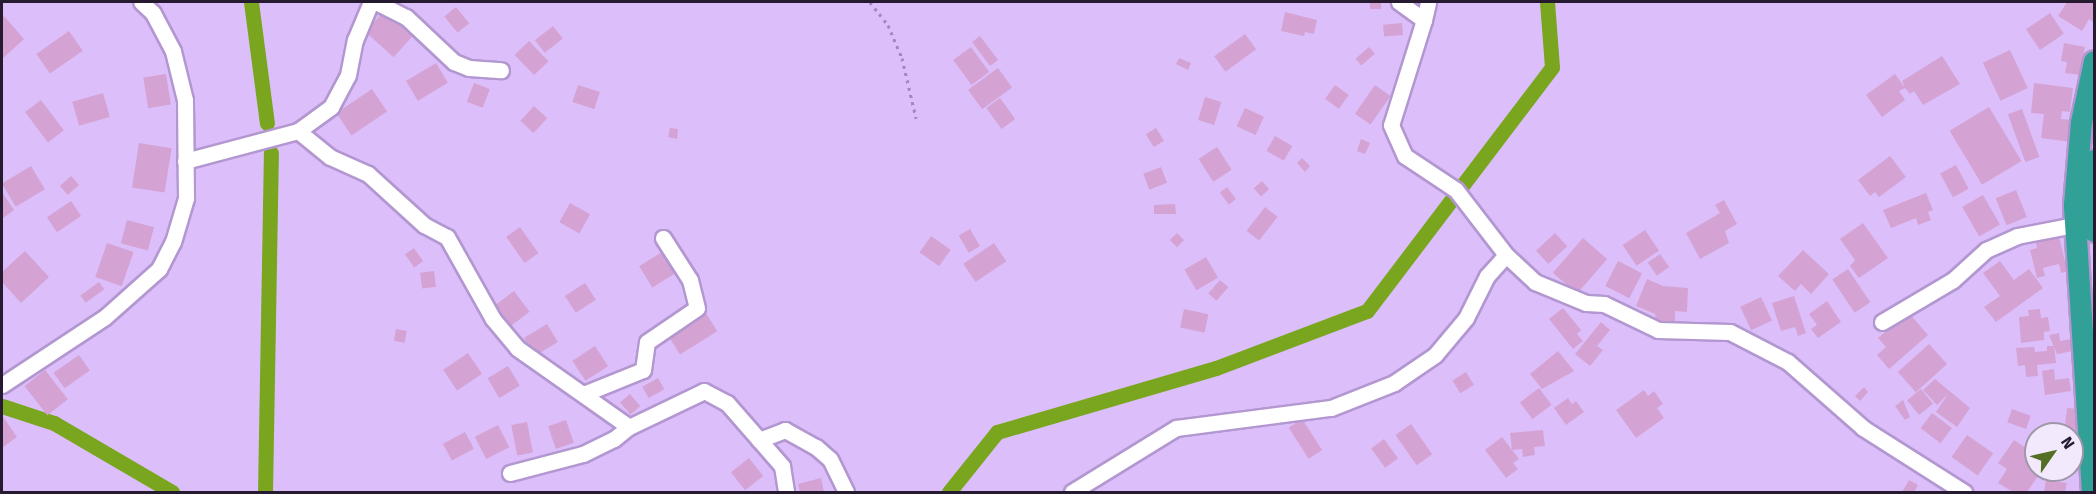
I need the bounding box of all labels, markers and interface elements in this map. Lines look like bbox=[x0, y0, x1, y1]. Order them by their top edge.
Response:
north arrow bbox=[2024, 422, 2084, 482]
text: N bbox=[2057, 433, 2079, 452]

